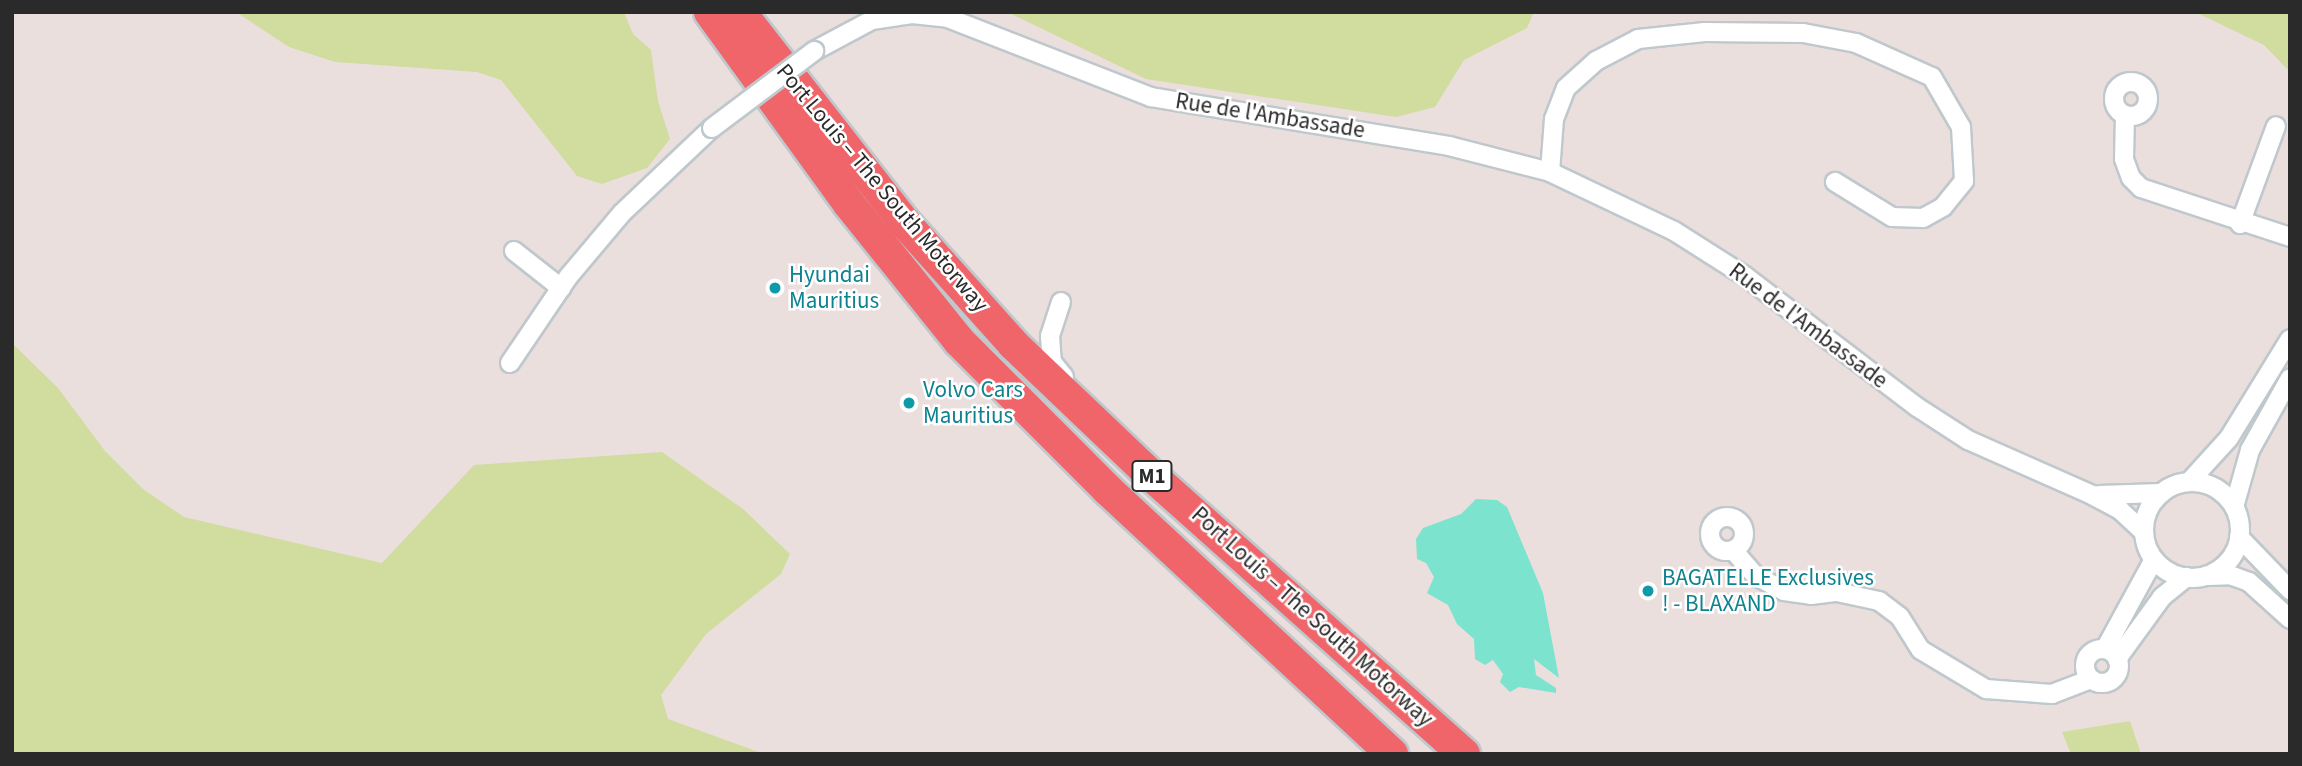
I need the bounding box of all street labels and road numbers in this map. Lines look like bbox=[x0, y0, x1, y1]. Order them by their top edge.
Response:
street label: Port Louis – The South Motorway bbox=[770, 58, 994, 318]
street label: Rue de l'Ambassade bbox=[1173, 87, 1367, 145]
street label: Rue de l'Ambassade bbox=[1723, 257, 1893, 395]
road number: M1 bbox=[1131, 458, 1173, 494]
street label: Port Louis – The South Motorway bbox=[1186, 501, 1438, 733]

